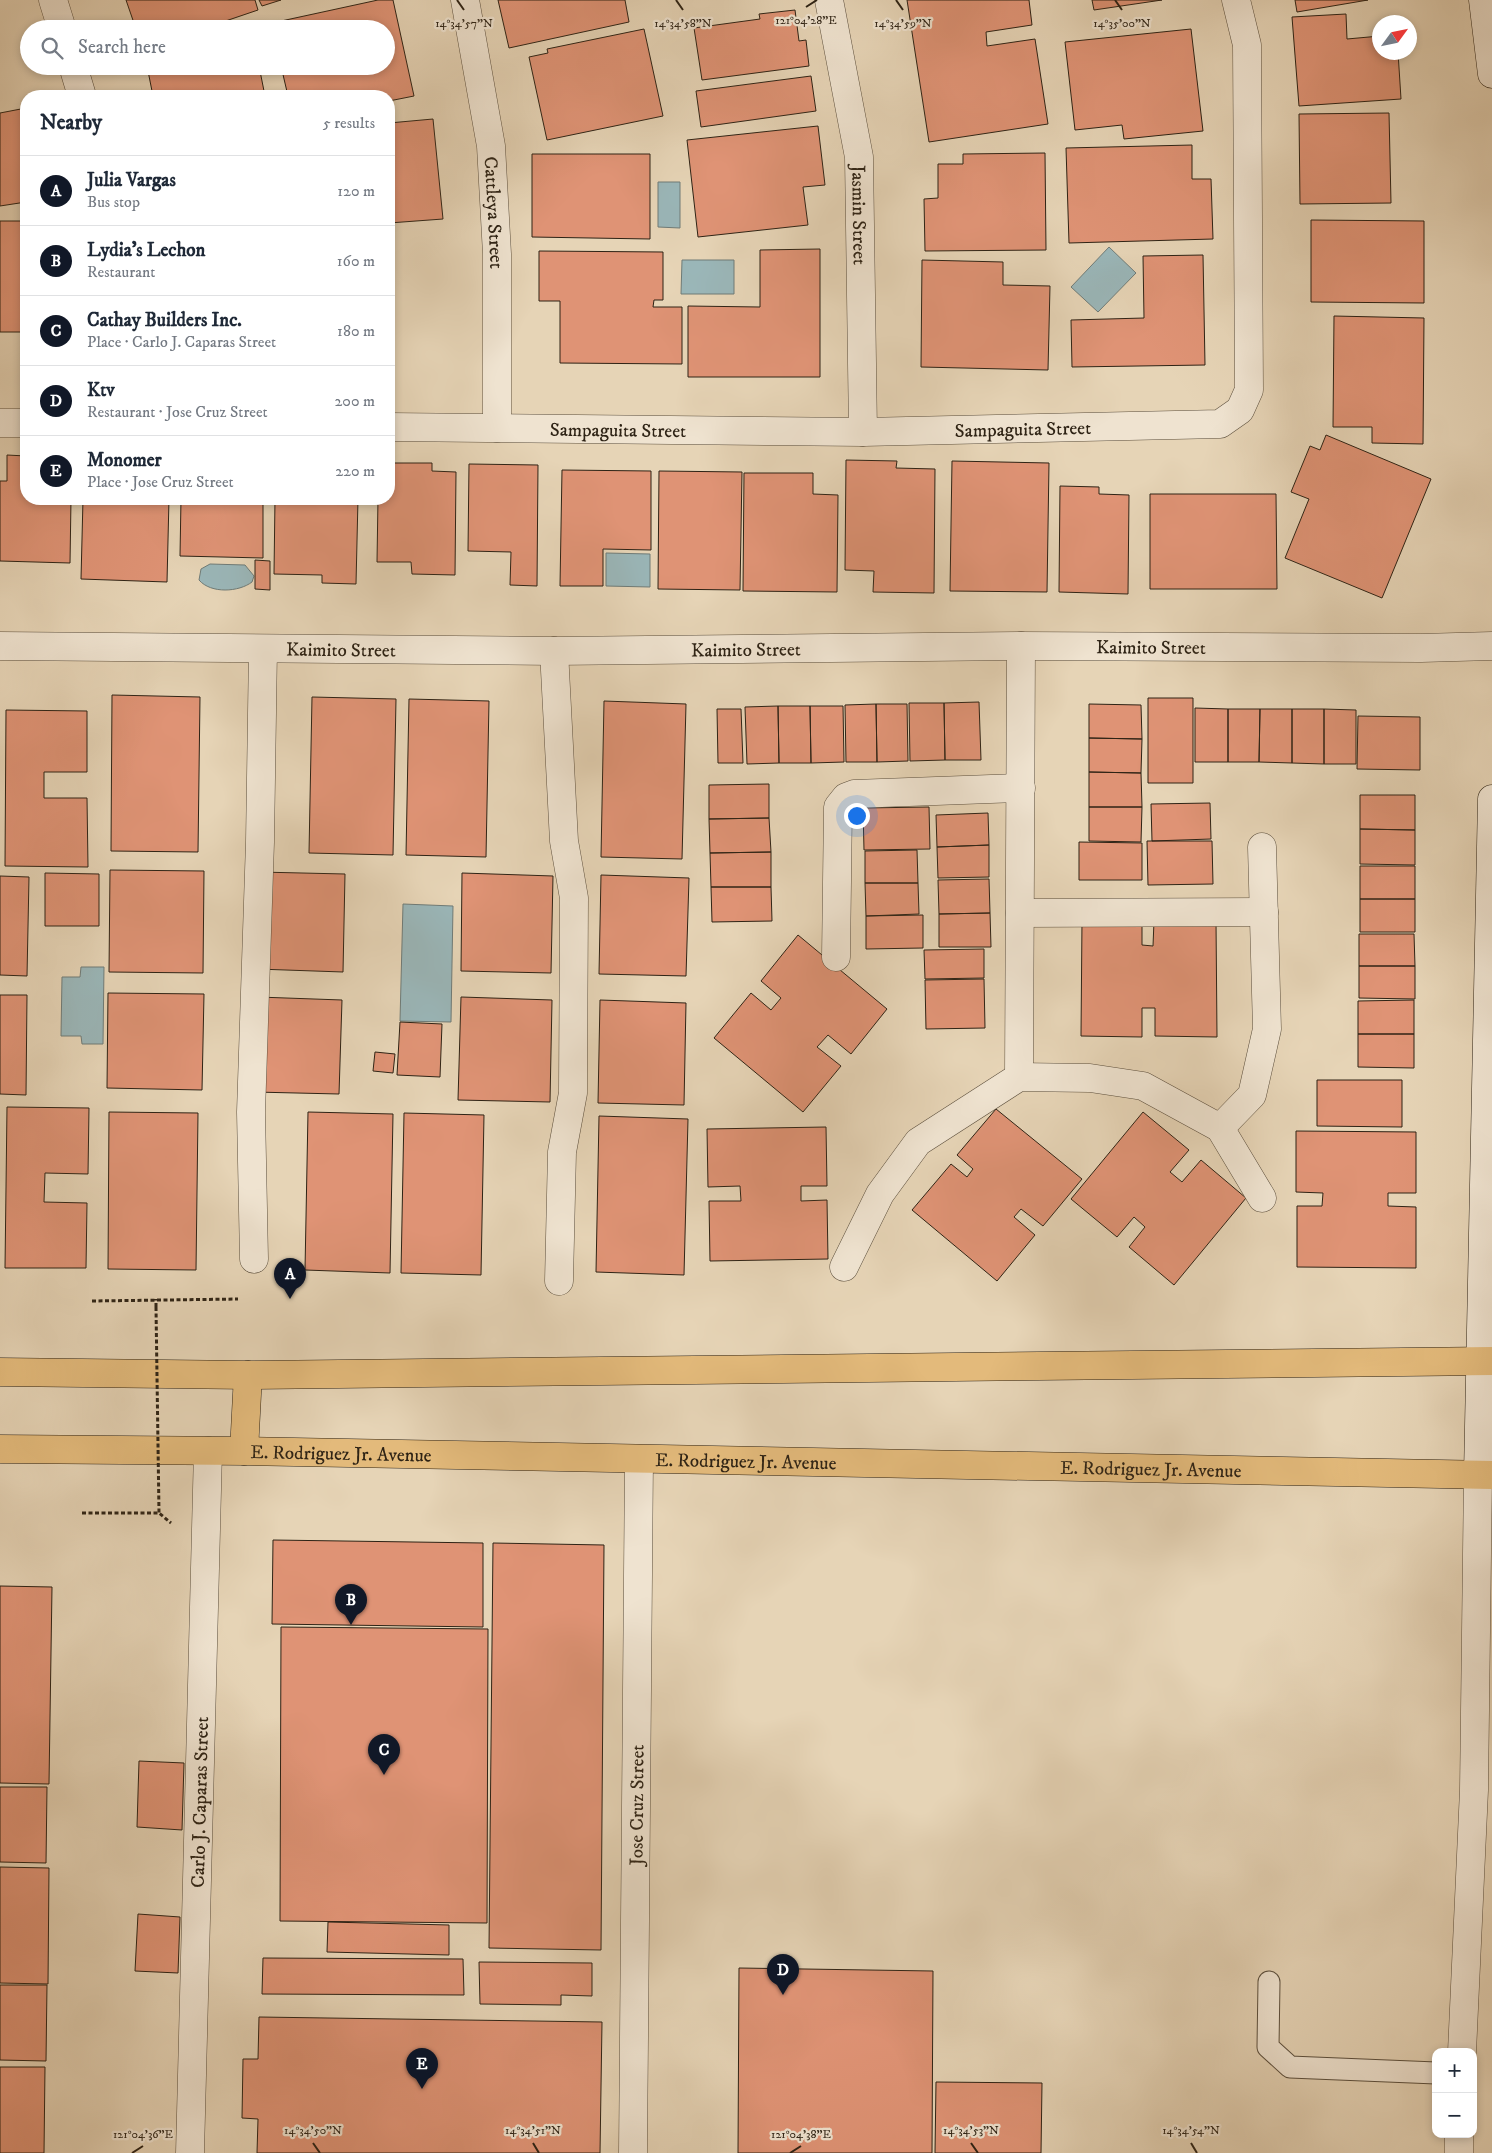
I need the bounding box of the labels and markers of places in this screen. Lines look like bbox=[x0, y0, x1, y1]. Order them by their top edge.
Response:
pin: A bbox=[274, 1258, 306, 1299]
pin: B bbox=[335, 1584, 367, 1625]
pin: C bbox=[368, 1734, 400, 1775]
pin: D bbox=[767, 1954, 799, 1995]
pin: E bbox=[406, 2048, 438, 2089]

